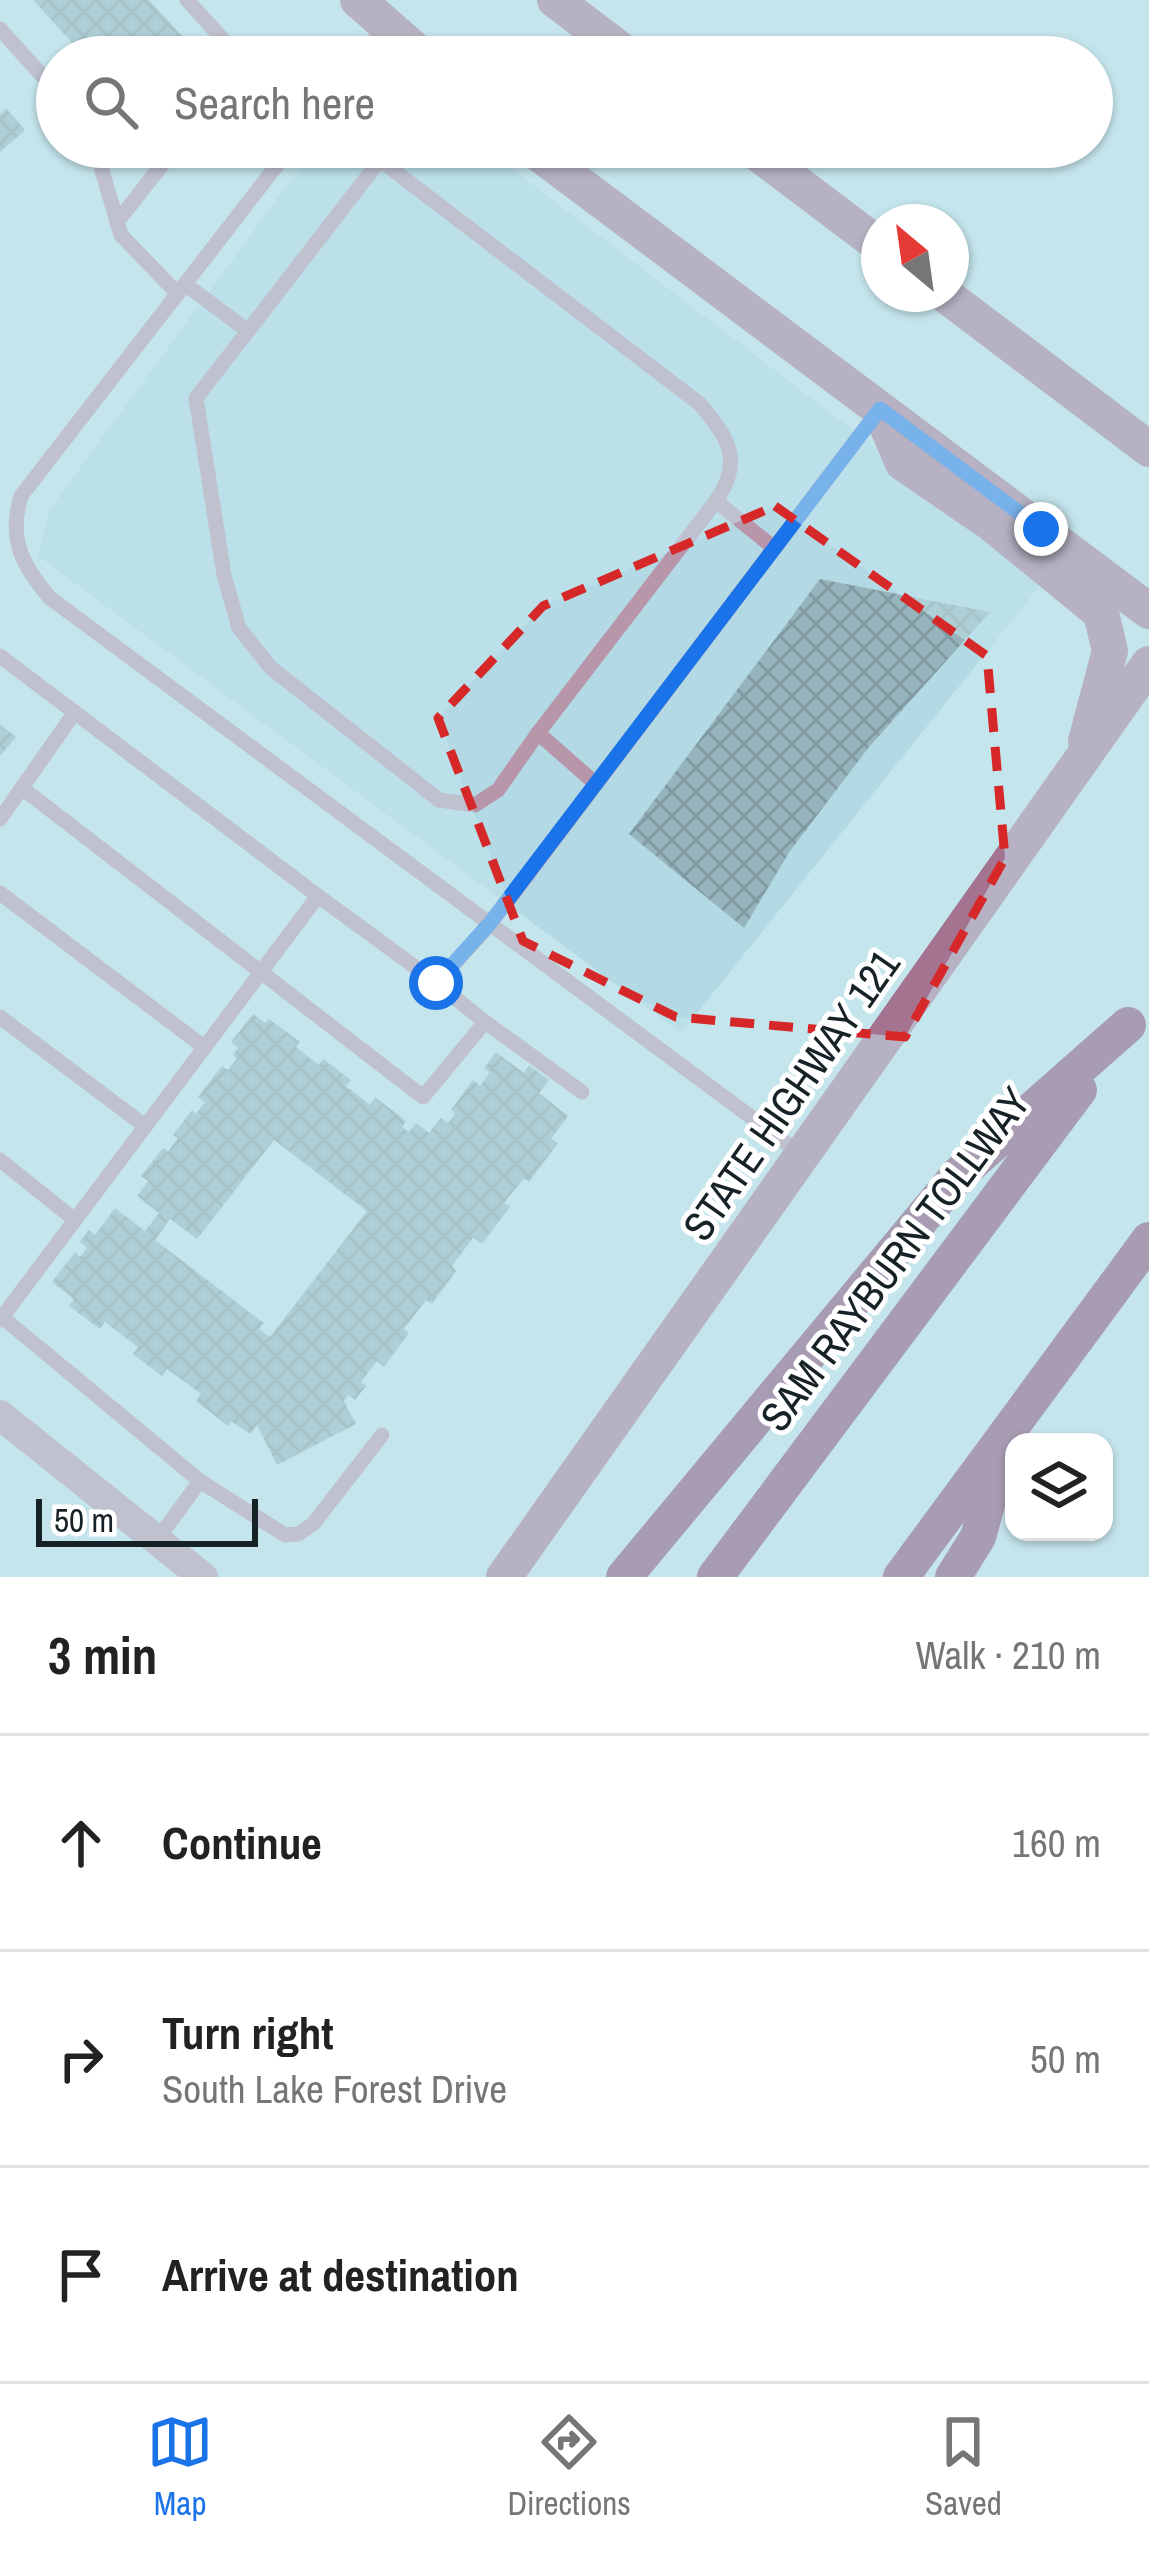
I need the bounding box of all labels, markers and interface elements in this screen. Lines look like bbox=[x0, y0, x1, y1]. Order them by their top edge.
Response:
search box bbox=[36, 36, 1113, 168]
icon: search bbox=[78, 69, 144, 135]
text: Search here bbox=[174, 72, 375, 133]
north arrow bbox=[861, 204, 969, 312]
route end bbox=[1014, 502, 1068, 556]
street label: STATE HIGHWAY 121 bbox=[670, 939, 912, 1251]
route start bbox=[409, 956, 463, 1010]
street label: SAM RAYBURN TOLLWAY bbox=[747, 1076, 1043, 1442]
map controls bbox=[1005, 1433, 1113, 1541]
button: layers bbox=[1005, 1433, 1113, 1541]
scale bar bbox=[36, 1493, 258, 1546]
text: 50 m bbox=[54, 1498, 114, 1542]
text: 3 min bbox=[48, 1621, 157, 1690]
text: Walk · 210 m bbox=[916, 1629, 1101, 1681]
icon: ahead bbox=[48, 1810, 114, 1876]
text: Continue bbox=[162, 1812, 322, 1873]
text: 160 m bbox=[1012, 1817, 1101, 1869]
text: Turn right bbox=[162, 2002, 334, 2063]
icon: right bbox=[48, 2026, 114, 2092]
text: 50 m bbox=[1030, 2033, 1101, 2085]
text: South Lake Forest Drive bbox=[162, 2063, 507, 2115]
icon: arrive bbox=[48, 2242, 114, 2308]
text: Arrive at destination bbox=[162, 2244, 519, 2305]
tab: Map bbox=[147, 2409, 213, 2525]
tab: Directions bbox=[507, 2409, 631, 2525]
tab: Saved bbox=[925, 2409, 1002, 2525]

